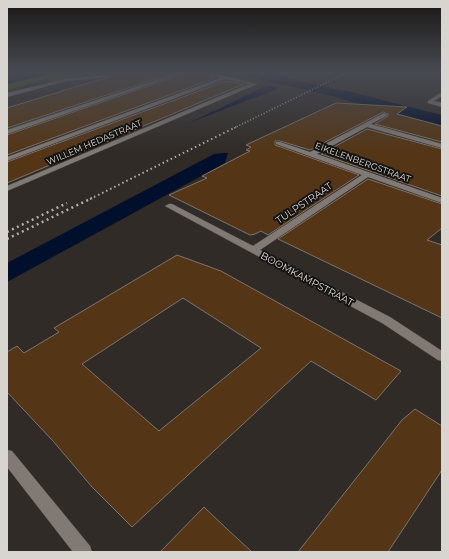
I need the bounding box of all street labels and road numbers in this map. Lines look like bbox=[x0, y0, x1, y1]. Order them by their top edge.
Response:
street label: WILLEM HEDASTRAAT bbox=[45, 117, 144, 167]
street label: EIKELENBERGSTRAAT bbox=[314, 140, 413, 185]
street label: TULPSTRAAT bbox=[273, 179, 335, 227]
street label: BOOMKAMPSTRAAT bbox=[258, 249, 356, 309]

